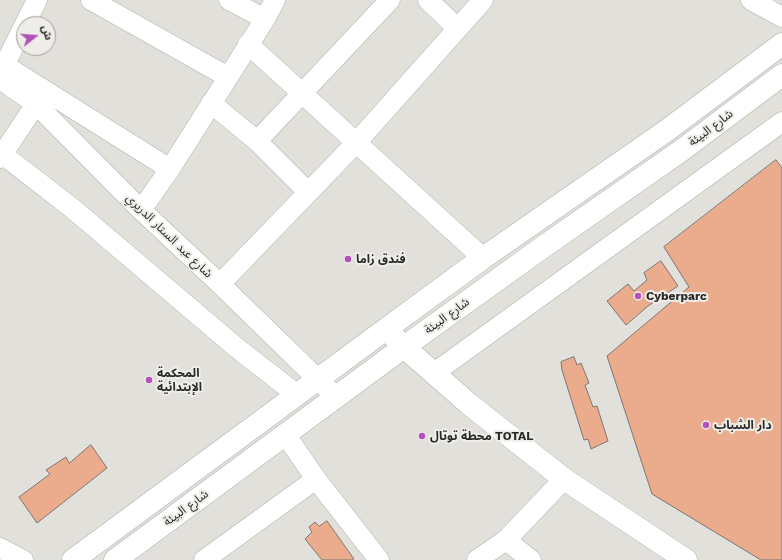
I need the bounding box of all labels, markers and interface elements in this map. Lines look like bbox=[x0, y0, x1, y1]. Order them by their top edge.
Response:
north arrow bbox=[16, 16, 56, 56]
text: ش bbox=[39, 24, 55, 42]
street label: شارع البيئة bbox=[686, 107, 736, 149]
street label: شارع عبد الستار الدريري bbox=[123, 191, 215, 281]
place label: فندق زاما bbox=[356, 252, 406, 266]
marker: فندق زاما bbox=[343, 254, 353, 264]
place label: Cyberparc bbox=[646, 289, 707, 303]
marker: Cyberparc bbox=[633, 291, 643, 301]
street label: شارع البيئة bbox=[422, 295, 472, 337]
place label: المحكمة الإبتدائية bbox=[157, 366, 202, 394]
marker: المحكمة الإبتدائية bbox=[144, 375, 154, 385]
place label: دار الشباب bbox=[714, 418, 772, 432]
marker: دار الشباب bbox=[701, 420, 711, 430]
place label: محطة توتال TOTAL bbox=[430, 429, 533, 443]
marker: محطة توتال TOTAL bbox=[417, 431, 427, 441]
street label: شارع البيئة bbox=[161, 487, 211, 529]

